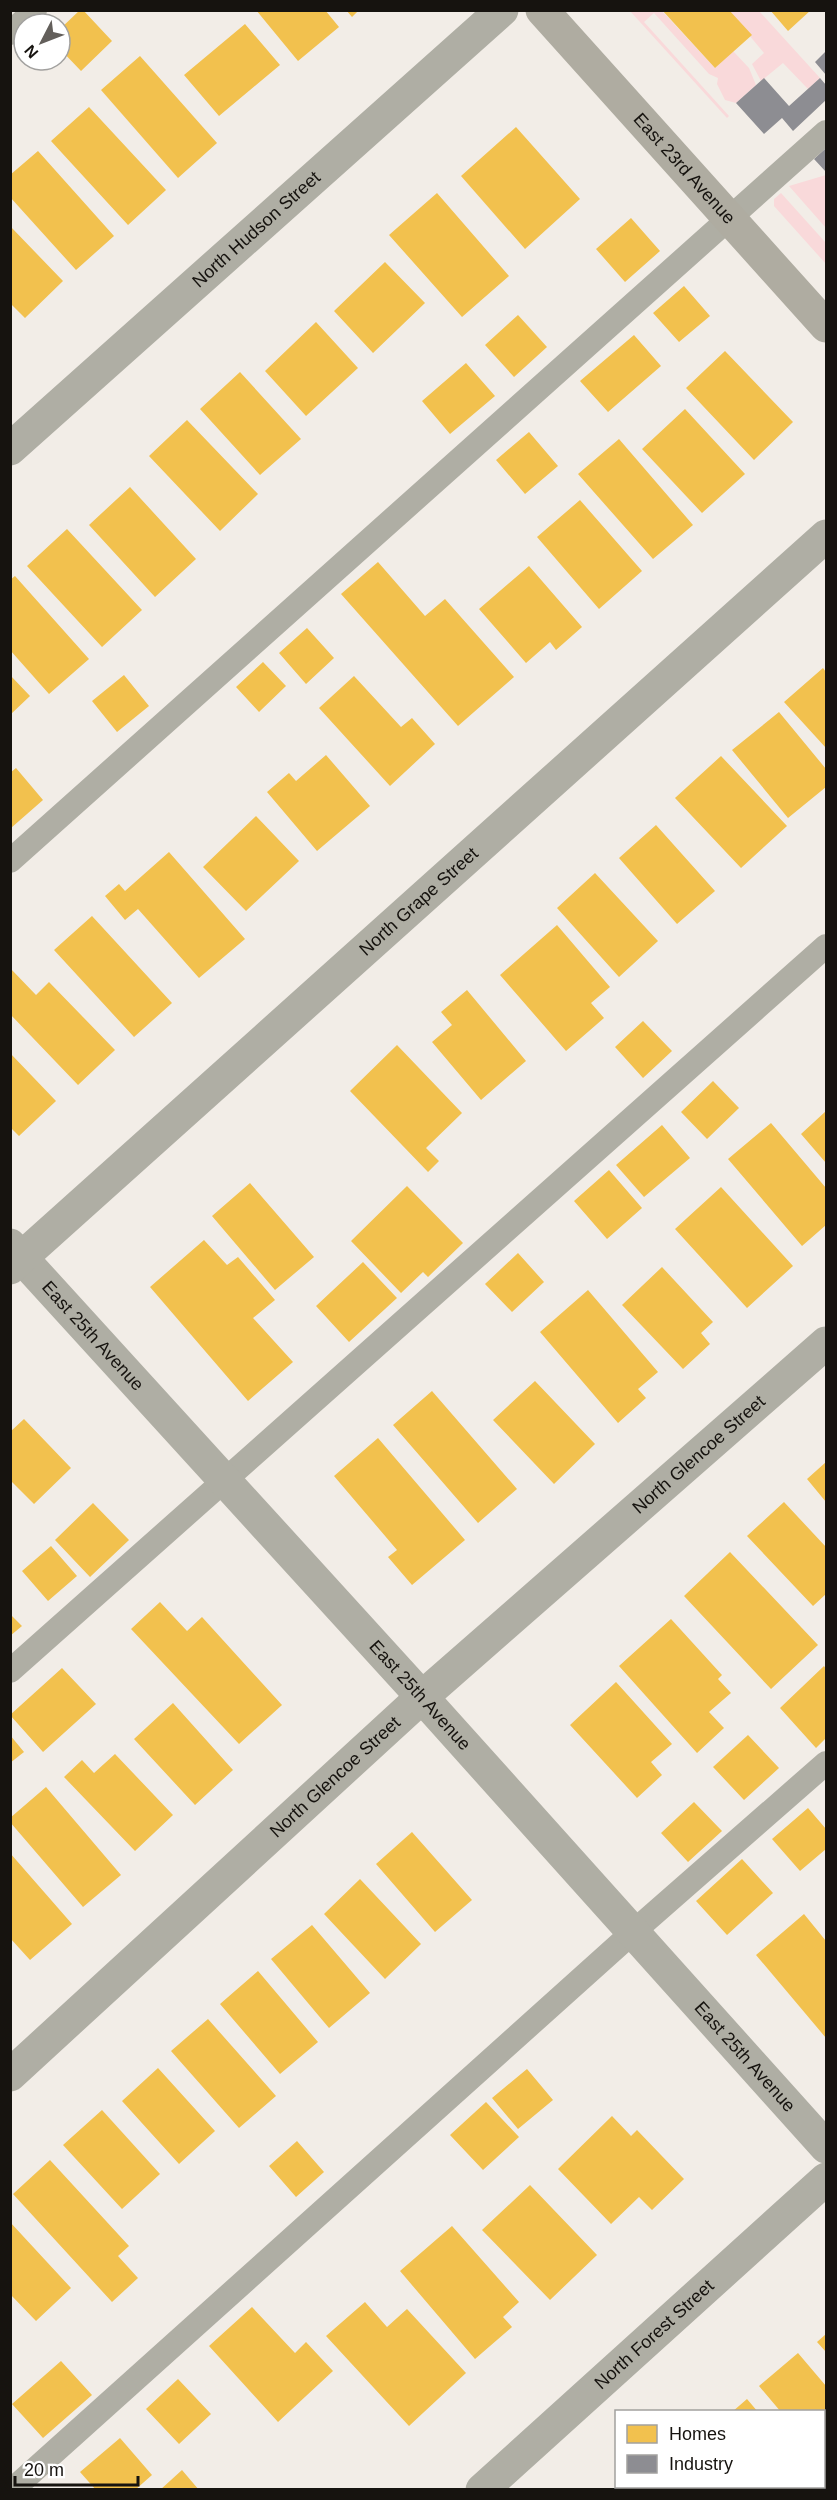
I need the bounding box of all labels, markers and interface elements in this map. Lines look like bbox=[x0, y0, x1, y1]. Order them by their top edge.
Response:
north arrow bbox=[12, 12, 72, 72]
text: N bbox=[21, 42, 41, 62]
street label: East 23rd Avenue bbox=[630, 109, 739, 228]
street label: North Hudson Street bbox=[188, 167, 324, 291]
street label: North Grape Street bbox=[355, 843, 482, 960]
street label: East 25th Avenue bbox=[38, 1277, 148, 1395]
street label: North Glencoe Street bbox=[628, 1391, 769, 1518]
street label: East 25th Avenue bbox=[365, 1636, 475, 1754]
street label: North Glencoe Street bbox=[266, 1712, 404, 1841]
street label: East 25th Avenue bbox=[690, 1998, 799, 2116]
street label: North Forest Street bbox=[591, 2276, 718, 2393]
legend bbox=[615, 2410, 825, 2488]
text: Homes bbox=[669, 2424, 726, 2444]
scale bar bbox=[15, 2449, 138, 2487]
text: Industry bbox=[669, 2454, 733, 2474]
text: 20 m bbox=[24, 2460, 64, 2480]

